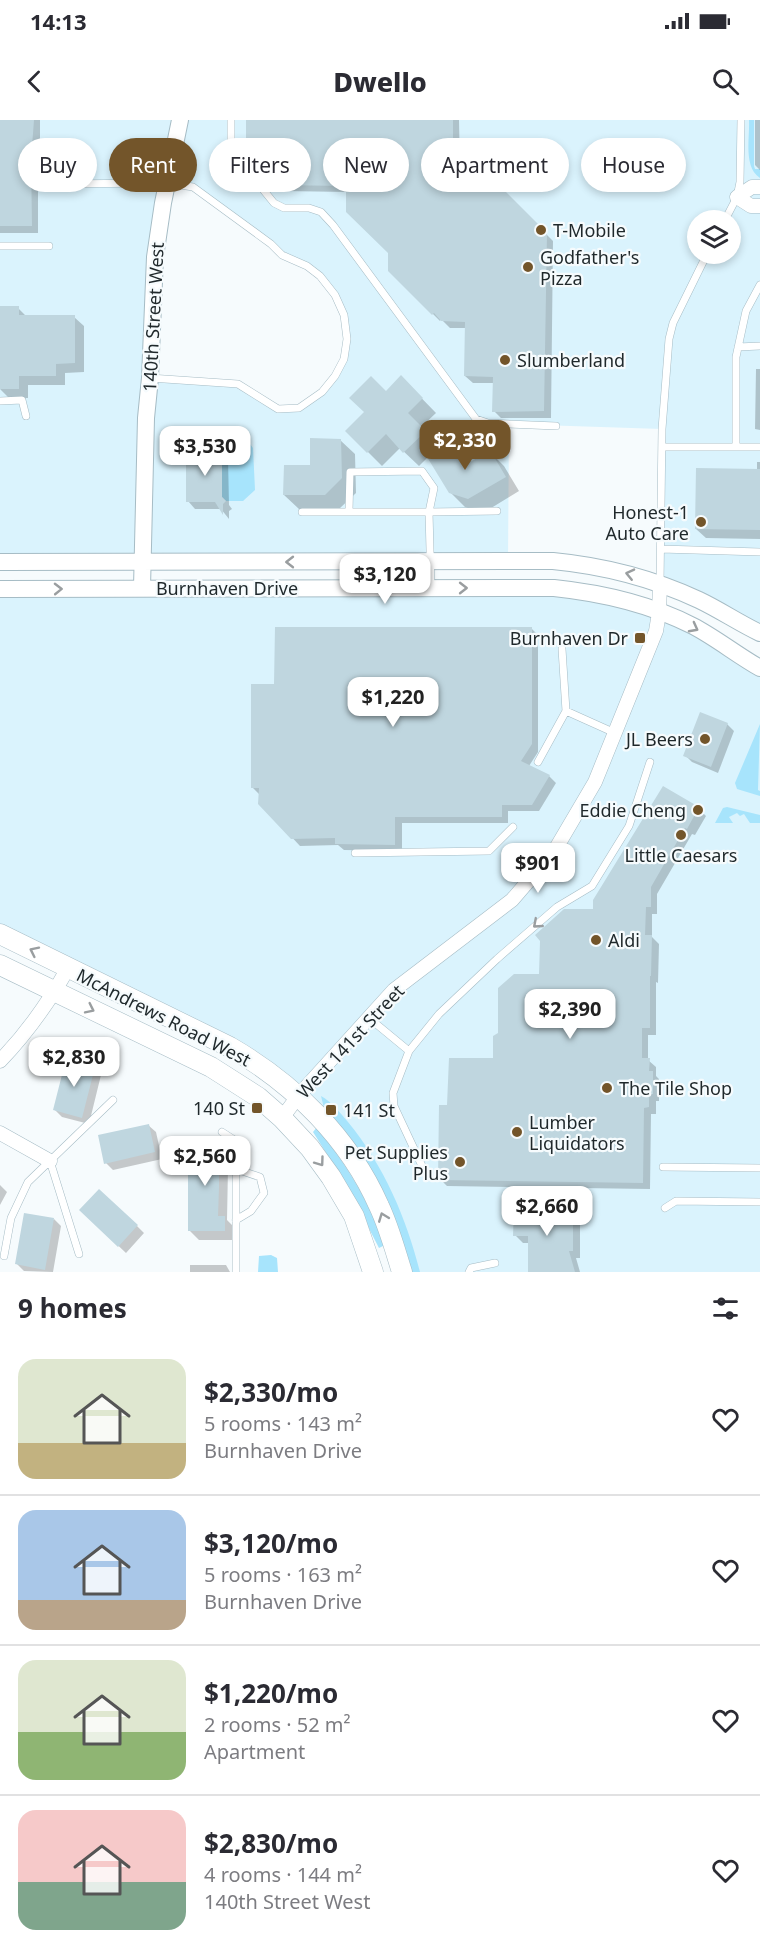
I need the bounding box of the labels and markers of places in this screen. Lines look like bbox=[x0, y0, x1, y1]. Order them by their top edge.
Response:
place label: T-Mobile bbox=[553, 218, 626, 242]
marker: T-Mobile bbox=[534, 223, 548, 237]
place label: Godfather's Pizza bbox=[540, 245, 639, 290]
marker: Godfather's Pizza bbox=[521, 260, 535, 274]
place label: Slumberland bbox=[517, 348, 625, 372]
marker: Slumberland bbox=[498, 353, 512, 367]
pin: $2,330 bbox=[416, 420, 514, 471]
pin: $3,530 bbox=[156, 426, 254, 477]
place label: Honest-1 Auto Care bbox=[606, 500, 689, 545]
marker: Honest-1 Auto Care bbox=[694, 515, 708, 529]
pin: $3,120 bbox=[336, 554, 434, 605]
place label: Burnhaven Dr bbox=[510, 626, 629, 650]
marker: Burnhaven Dr bbox=[633, 631, 647, 645]
pin: $1,220 bbox=[344, 677, 442, 728]
place label: JL Beers bbox=[624, 727, 693, 751]
marker: JL Beers bbox=[698, 732, 712, 746]
place label: Eddie Cheng bbox=[580, 798, 686, 822]
marker: Eddie Cheng bbox=[691, 803, 705, 817]
marker: Little Caesars bbox=[674, 828, 688, 842]
pin: $901 bbox=[502, 843, 574, 894]
place label: Little Caesars bbox=[625, 843, 737, 867]
place label: Aldi bbox=[608, 928, 640, 952]
marker: Aldi bbox=[589, 933, 603, 947]
pin: $2,390 bbox=[521, 989, 619, 1040]
pin: $2,830 bbox=[25, 1037, 123, 1088]
place label: The Tile Shop bbox=[619, 1076, 732, 1100]
marker: The Tile Shop bbox=[600, 1081, 614, 1095]
place label: 140 St bbox=[193, 1096, 245, 1120]
place label: 141 St bbox=[343, 1098, 395, 1122]
marker: 140 St bbox=[250, 1101, 264, 1115]
marker: 141 St bbox=[324, 1103, 338, 1117]
place label: Lumber Liquidators bbox=[529, 1110, 625, 1155]
marker: Lumber Liquidators bbox=[510, 1125, 524, 1139]
pin: $2,560 bbox=[156, 1136, 254, 1187]
place label: Pet Supplies Plus bbox=[345, 1140, 448, 1185]
marker: Pet Supplies Plus bbox=[453, 1155, 467, 1169]
pin: $2,660 bbox=[498, 1186, 596, 1237]

